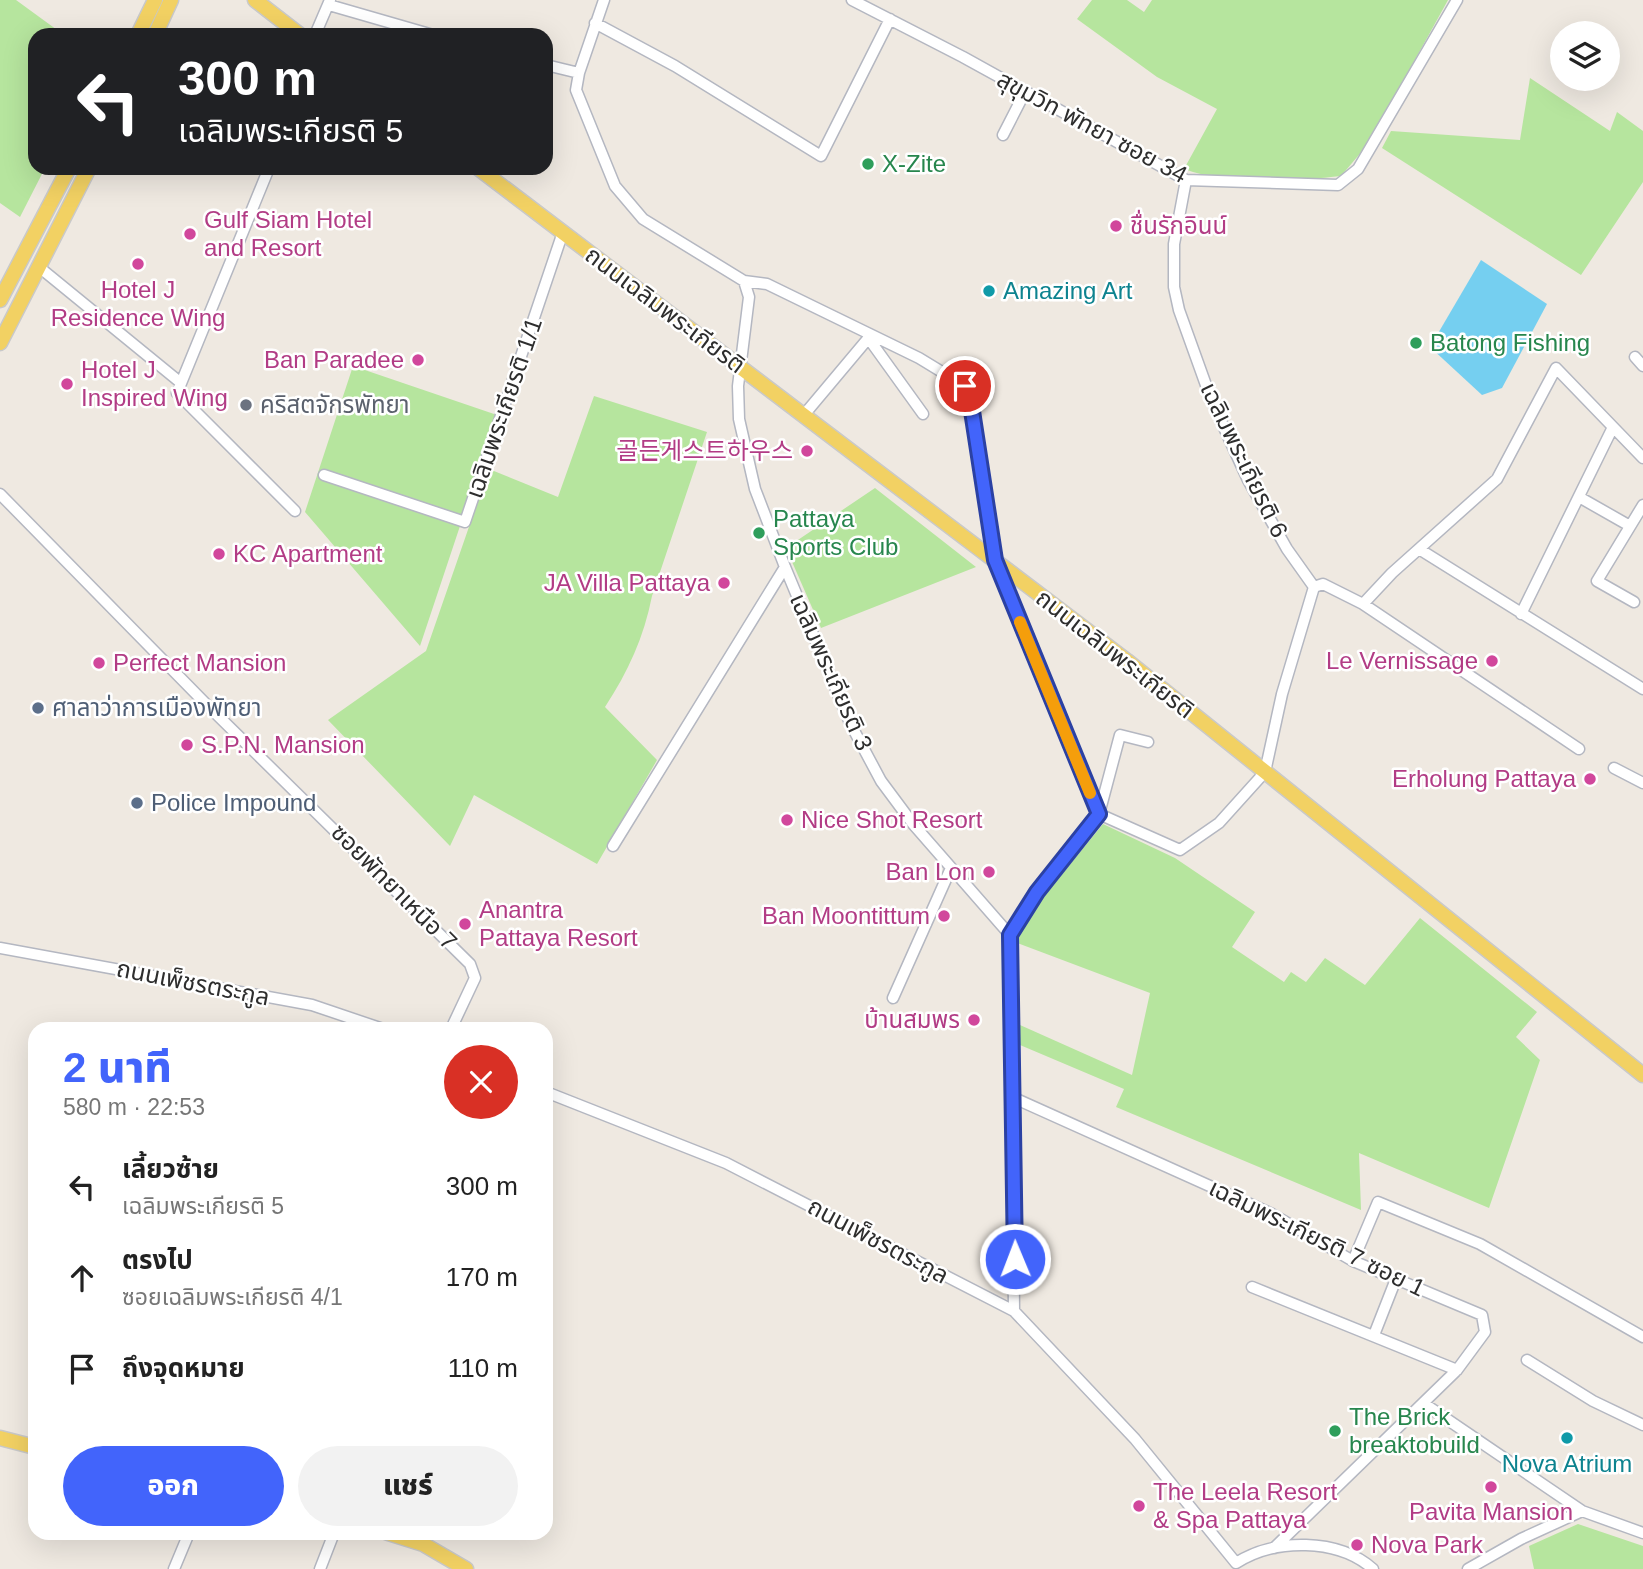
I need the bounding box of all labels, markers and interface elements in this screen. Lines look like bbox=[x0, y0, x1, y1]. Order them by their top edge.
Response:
map controls bbox=[1550, 21, 1620, 91]
button: layers bbox=[1550, 21, 1620, 91]
text: 300 m bbox=[178, 51, 317, 105]
icon: left bbox=[63, 56, 154, 147]
street label: สุขุมวิท พัทยา ซอย 34 bbox=[992, 65, 1192, 190]
text: เฉลิมพระเกียรติ 5 bbox=[178, 113, 403, 149]
place label: X-Zite bbox=[882, 150, 946, 177]
marker: X-Zite bbox=[860, 156, 876, 172]
place label: Gulf Siam Hotel and Resort bbox=[204, 206, 372, 261]
place label: ชื่นรักอินน์ bbox=[1130, 209, 1227, 239]
marker: ชื่นรักอินน์ bbox=[1108, 218, 1124, 234]
marker: Gulf Siam Hotel and Resort bbox=[182, 226, 198, 242]
street label: ถนนเฉลิมพระเกียรติ bbox=[580, 241, 750, 378]
marker: Hotel J Residence Wing bbox=[130, 256, 146, 272]
place label: Hotel J Residence Wing bbox=[51, 276, 225, 331]
place label: Amazing Art bbox=[1003, 277, 1133, 304]
marker: Amazing Art bbox=[981, 283, 997, 299]
street label: เฉลิมพระเกียรติ 1/1 bbox=[460, 314, 547, 502]
place label: Batong Fishing bbox=[1430, 329, 1590, 356]
marker: Batong Fishing bbox=[1408, 335, 1424, 351]
place label: Ban Paradee bbox=[264, 346, 404, 373]
marker: Ban Paradee bbox=[410, 352, 426, 368]
place label: Hotel J Inspired Wing bbox=[81, 356, 228, 411]
pin bbox=[935, 356, 995, 416]
icon: arrive bbox=[946, 367, 984, 405]
marker: Hotel J Inspired Wing bbox=[59, 376, 75, 392]
street label: เฉลิมพระเกียรติ 6 bbox=[1195, 378, 1294, 542]
place label: คริสตจักรพัทยา bbox=[260, 391, 410, 418]
marker: คริสตจักรพัทยา bbox=[238, 397, 254, 413]
place label: 골든게스트하우스 bbox=[616, 437, 793, 464]
marker: 골든게스트하우스 bbox=[799, 443, 815, 459]
place label: Pattaya Sports Club bbox=[773, 505, 898, 560]
marker: Pattaya Sports Club bbox=[751, 525, 767, 541]
place label: KC Apartment bbox=[233, 540, 383, 567]
marker: KC Apartment bbox=[211, 546, 227, 562]
place label: JA Villa Pattaya bbox=[544, 569, 711, 596]
marker: JA Villa Pattaya bbox=[716, 575, 732, 591]
street label: ถนนเฉลิมพระเกียรติ bbox=[1031, 584, 1200, 724]
street label: เฉลิมพระเกียรติ 3 bbox=[785, 589, 878, 754]
place label: Le Vernissage bbox=[1326, 647, 1478, 674]
place label: Perfect Mansion bbox=[113, 649, 286, 676]
marker: Le Vernissage bbox=[1484, 653, 1500, 669]
marker: Perfect Mansion bbox=[91, 655, 107, 671]
place label: ศาลาว่าการเมืองพัทยา bbox=[52, 694, 261, 721]
marker: ศาลาว่าการเมืองพัทยา bbox=[30, 700, 46, 716]
place label: S.P.N. Mansion bbox=[201, 731, 365, 758]
marker: S.P.N. Mansion bbox=[179, 737, 195, 753]
place label: Erholung Pattaya bbox=[1392, 765, 1577, 792]
marker: Erholung Pattaya bbox=[1582, 771, 1598, 787]
place label: Police Impound bbox=[151, 789, 316, 816]
marker: Police Impound bbox=[129, 795, 145, 811]
place label: Nice Shot Resort bbox=[801, 806, 983, 833]
marker: Nice Shot Resort bbox=[779, 812, 795, 828]
street label: ซอยพัทยาเหนือ 7 bbox=[326, 818, 463, 955]
place label: Ban Lon bbox=[886, 858, 975, 885]
marker: Ban Lon bbox=[981, 864, 997, 880]
place label: Anantra Pattaya Resort bbox=[479, 896, 638, 951]
place label: Ban Moontittum bbox=[762, 902, 930, 929]
marker: Ban Moontittum bbox=[936, 908, 952, 924]
marker: Anantra Pattaya Resort bbox=[457, 916, 473, 932]
street label: ถนนเพ็ชรตระกูล bbox=[114, 954, 272, 1013]
place label: บ้านสมพร bbox=[864, 1006, 960, 1033]
marker: บ้านสมพร bbox=[966, 1012, 982, 1028]
text: 2 นาที bbox=[63, 1044, 172, 1091]
button: close bbox=[444, 1045, 518, 1119]
text: 580 m · 22:53 bbox=[63, 1094, 205, 1120]
text: เลี้ยวซ้าย bbox=[122, 1154, 219, 1184]
icon: left bbox=[63, 1168, 101, 1206]
text: 300 m bbox=[446, 1171, 518, 1201]
street label: เฉลิมพระเกียรติ 7 ซอย 1 bbox=[1205, 1173, 1430, 1302]
street label: ถนนเพ็ชรตระกูล bbox=[802, 1192, 953, 1291]
text: เฉลิมพระเกียรติ 5 bbox=[122, 1193, 284, 1219]
position arrow bbox=[978, 1222, 1052, 1296]
text: ตรงไป bbox=[122, 1245, 193, 1275]
icon: ahead bbox=[63, 1259, 101, 1297]
text: 170 m bbox=[446, 1262, 518, 1292]
text: ซอยเฉลิมพระเกียรติ 4/1 bbox=[122, 1284, 343, 1310]
icon: arrive bbox=[63, 1350, 101, 1388]
text: ถึงจุดหมาย bbox=[122, 1353, 245, 1383]
text: 110 m bbox=[448, 1353, 518, 1383]
place label: The Brick breaktobuild bbox=[1349, 1403, 1480, 1458]
marker: The Brick breaktobuild bbox=[1327, 1423, 1343, 1439]
marker: Nova Atrium bbox=[1559, 1430, 1575, 1446]
button: ออก bbox=[63, 1446, 284, 1526]
button: แชร์ bbox=[298, 1446, 518, 1526]
place label: Nova Atrium bbox=[1502, 1450, 1632, 1477]
place label: The Leela Resort & Spa Pattaya bbox=[1153, 1478, 1337, 1533]
marker: Pavita Mansion bbox=[1483, 1479, 1499, 1495]
marker: The Leela Resort & Spa Pattaya bbox=[1131, 1498, 1147, 1514]
place label: Pavita Mansion bbox=[1409, 1498, 1573, 1525]
place label: Nova Park bbox=[1371, 1531, 1484, 1558]
marker: Nova Park bbox=[1349, 1537, 1365, 1553]

